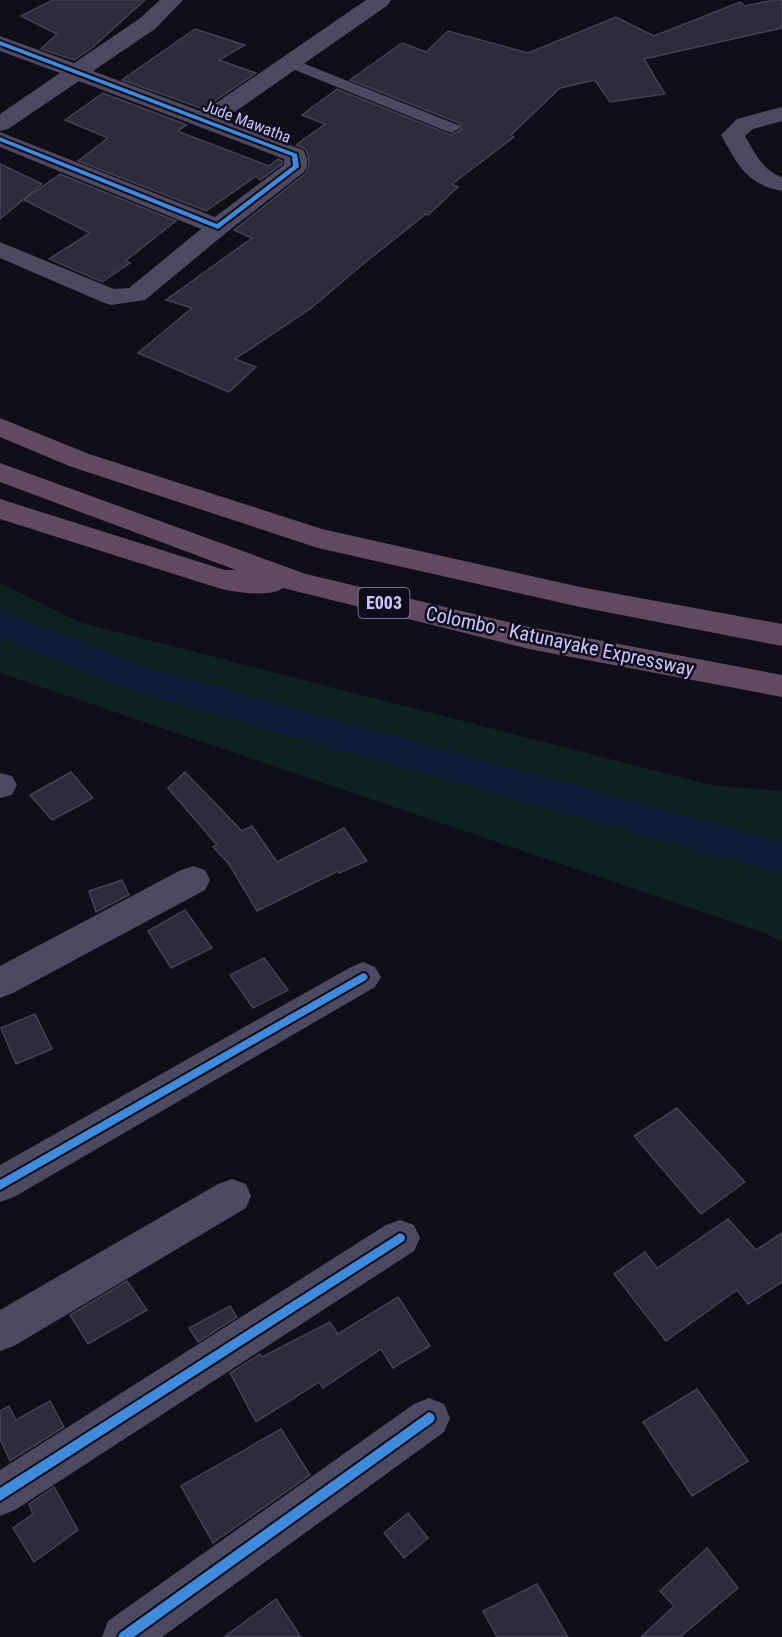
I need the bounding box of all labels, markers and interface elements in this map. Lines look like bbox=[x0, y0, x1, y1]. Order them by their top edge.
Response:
street label: Jude Mawatha bbox=[200, 96, 293, 147]
road number: E003 bbox=[358, 588, 410, 618]
street label: Colombo - Katunayake Expressway bbox=[424, 601, 696, 681]

